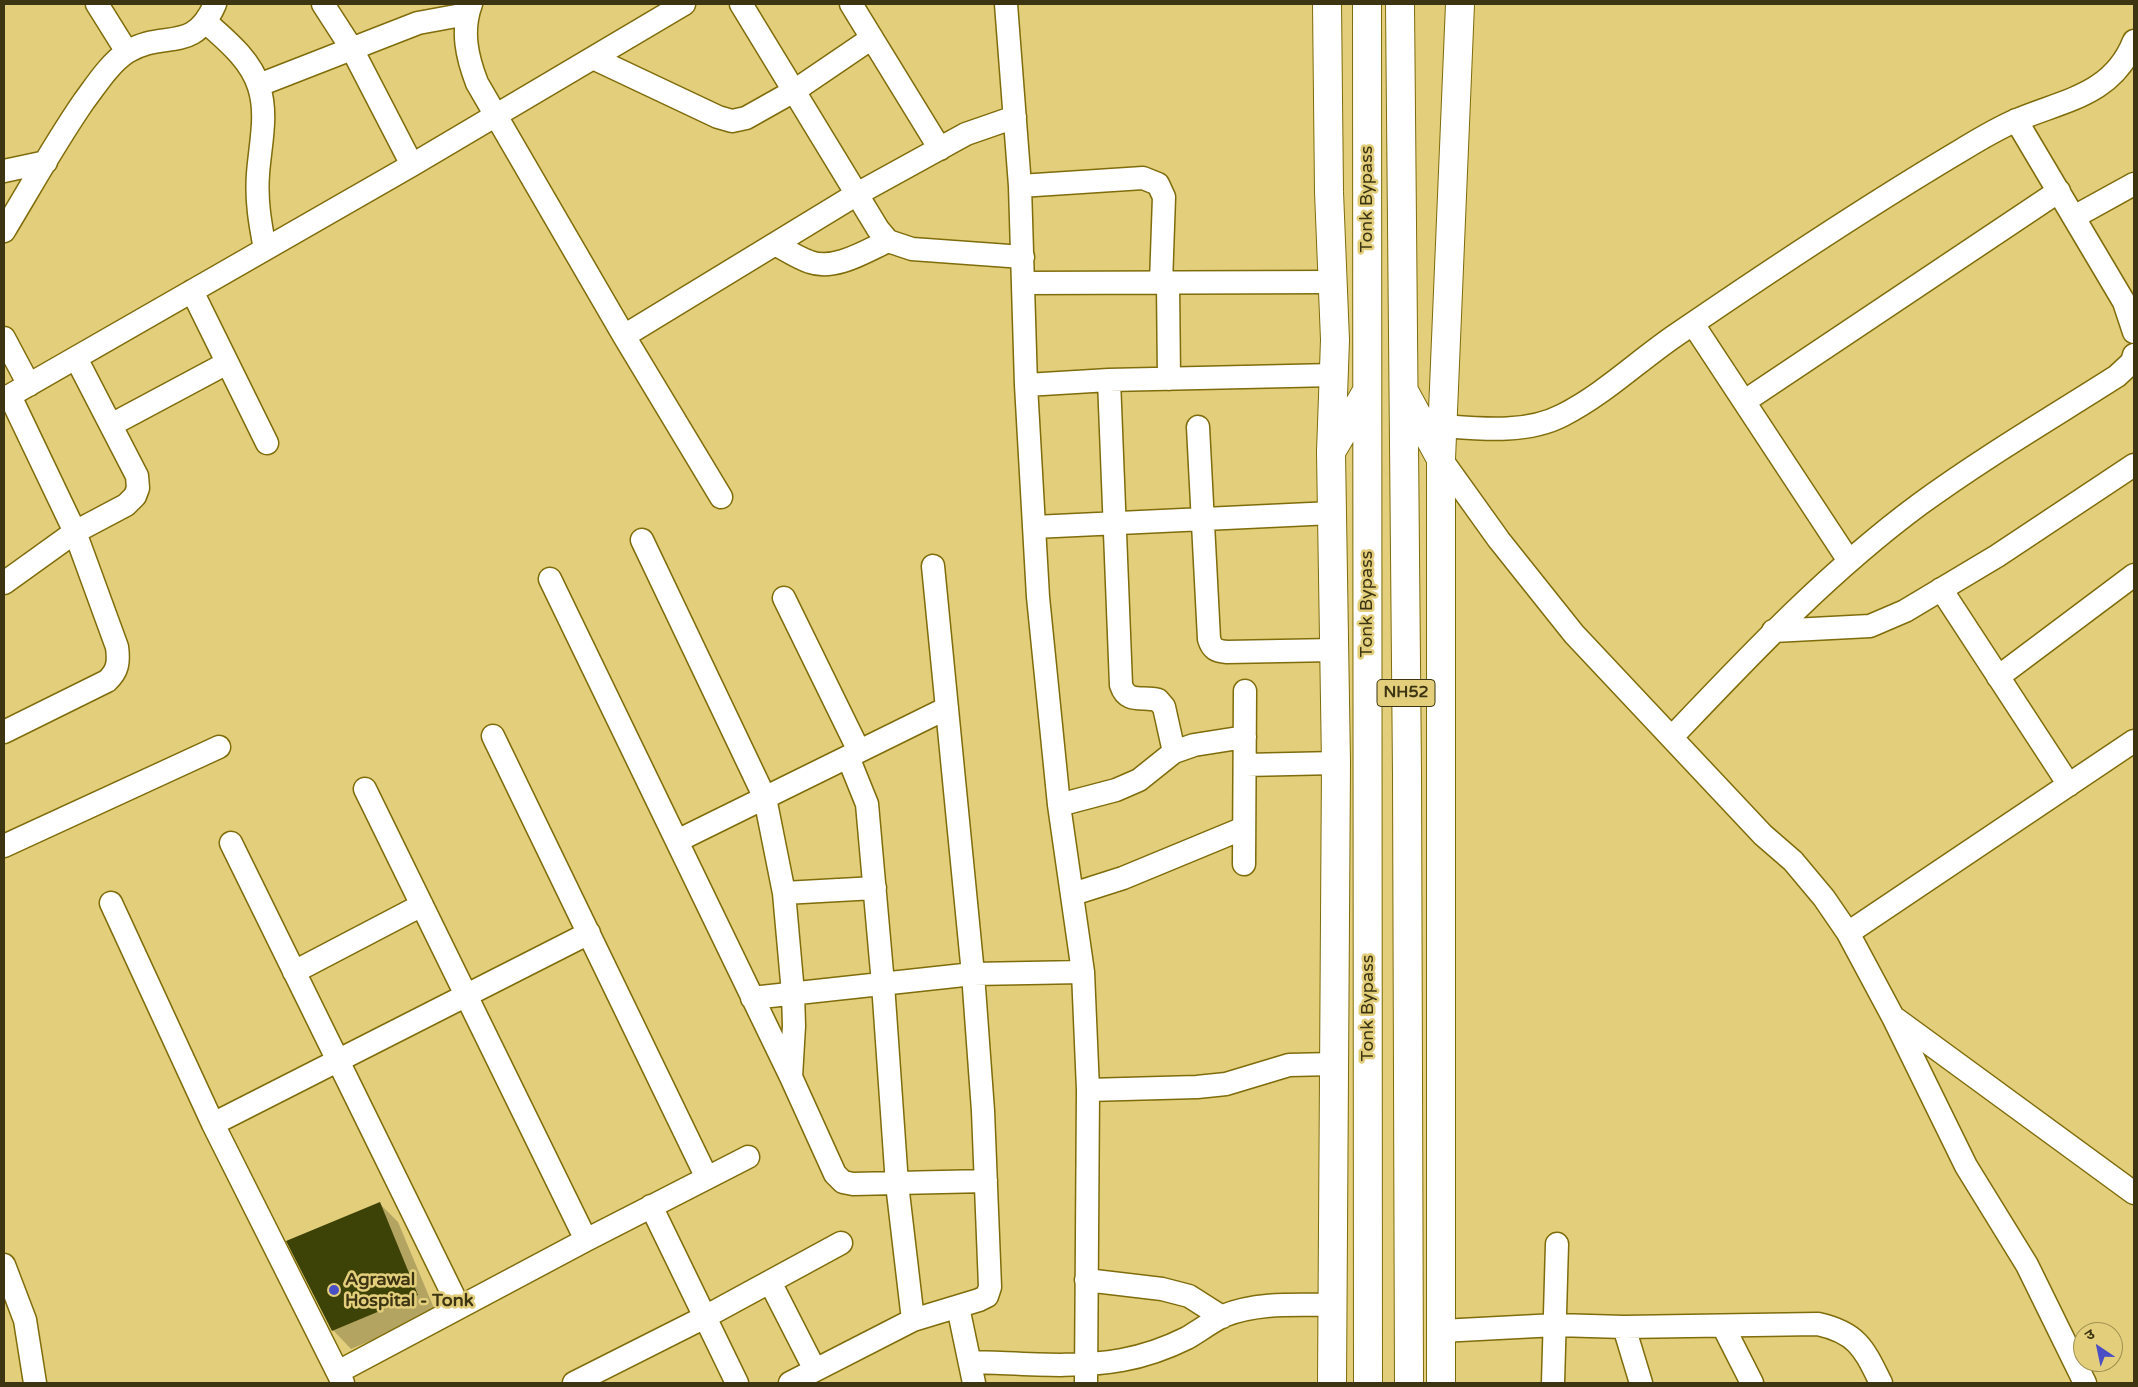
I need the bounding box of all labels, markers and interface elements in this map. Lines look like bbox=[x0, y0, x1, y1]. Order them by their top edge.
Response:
street label: Tonk Bypass bbox=[1356, 146, 1378, 252]
street label: Tonk Bypass bbox=[1356, 551, 1378, 657]
road number: NH52 bbox=[1377, 680, 1435, 706]
street label: Tonk Bypass bbox=[1357, 955, 1379, 1061]
place label: Agrawal Hospital - Tonk bbox=[345, 1269, 473, 1312]
marker: Agrawal Hospital - Tonk bbox=[327, 1283, 341, 1297]
north arrow bbox=[2073, 1322, 2123, 1372]
text: उ bbox=[2082, 1326, 2098, 1344]

